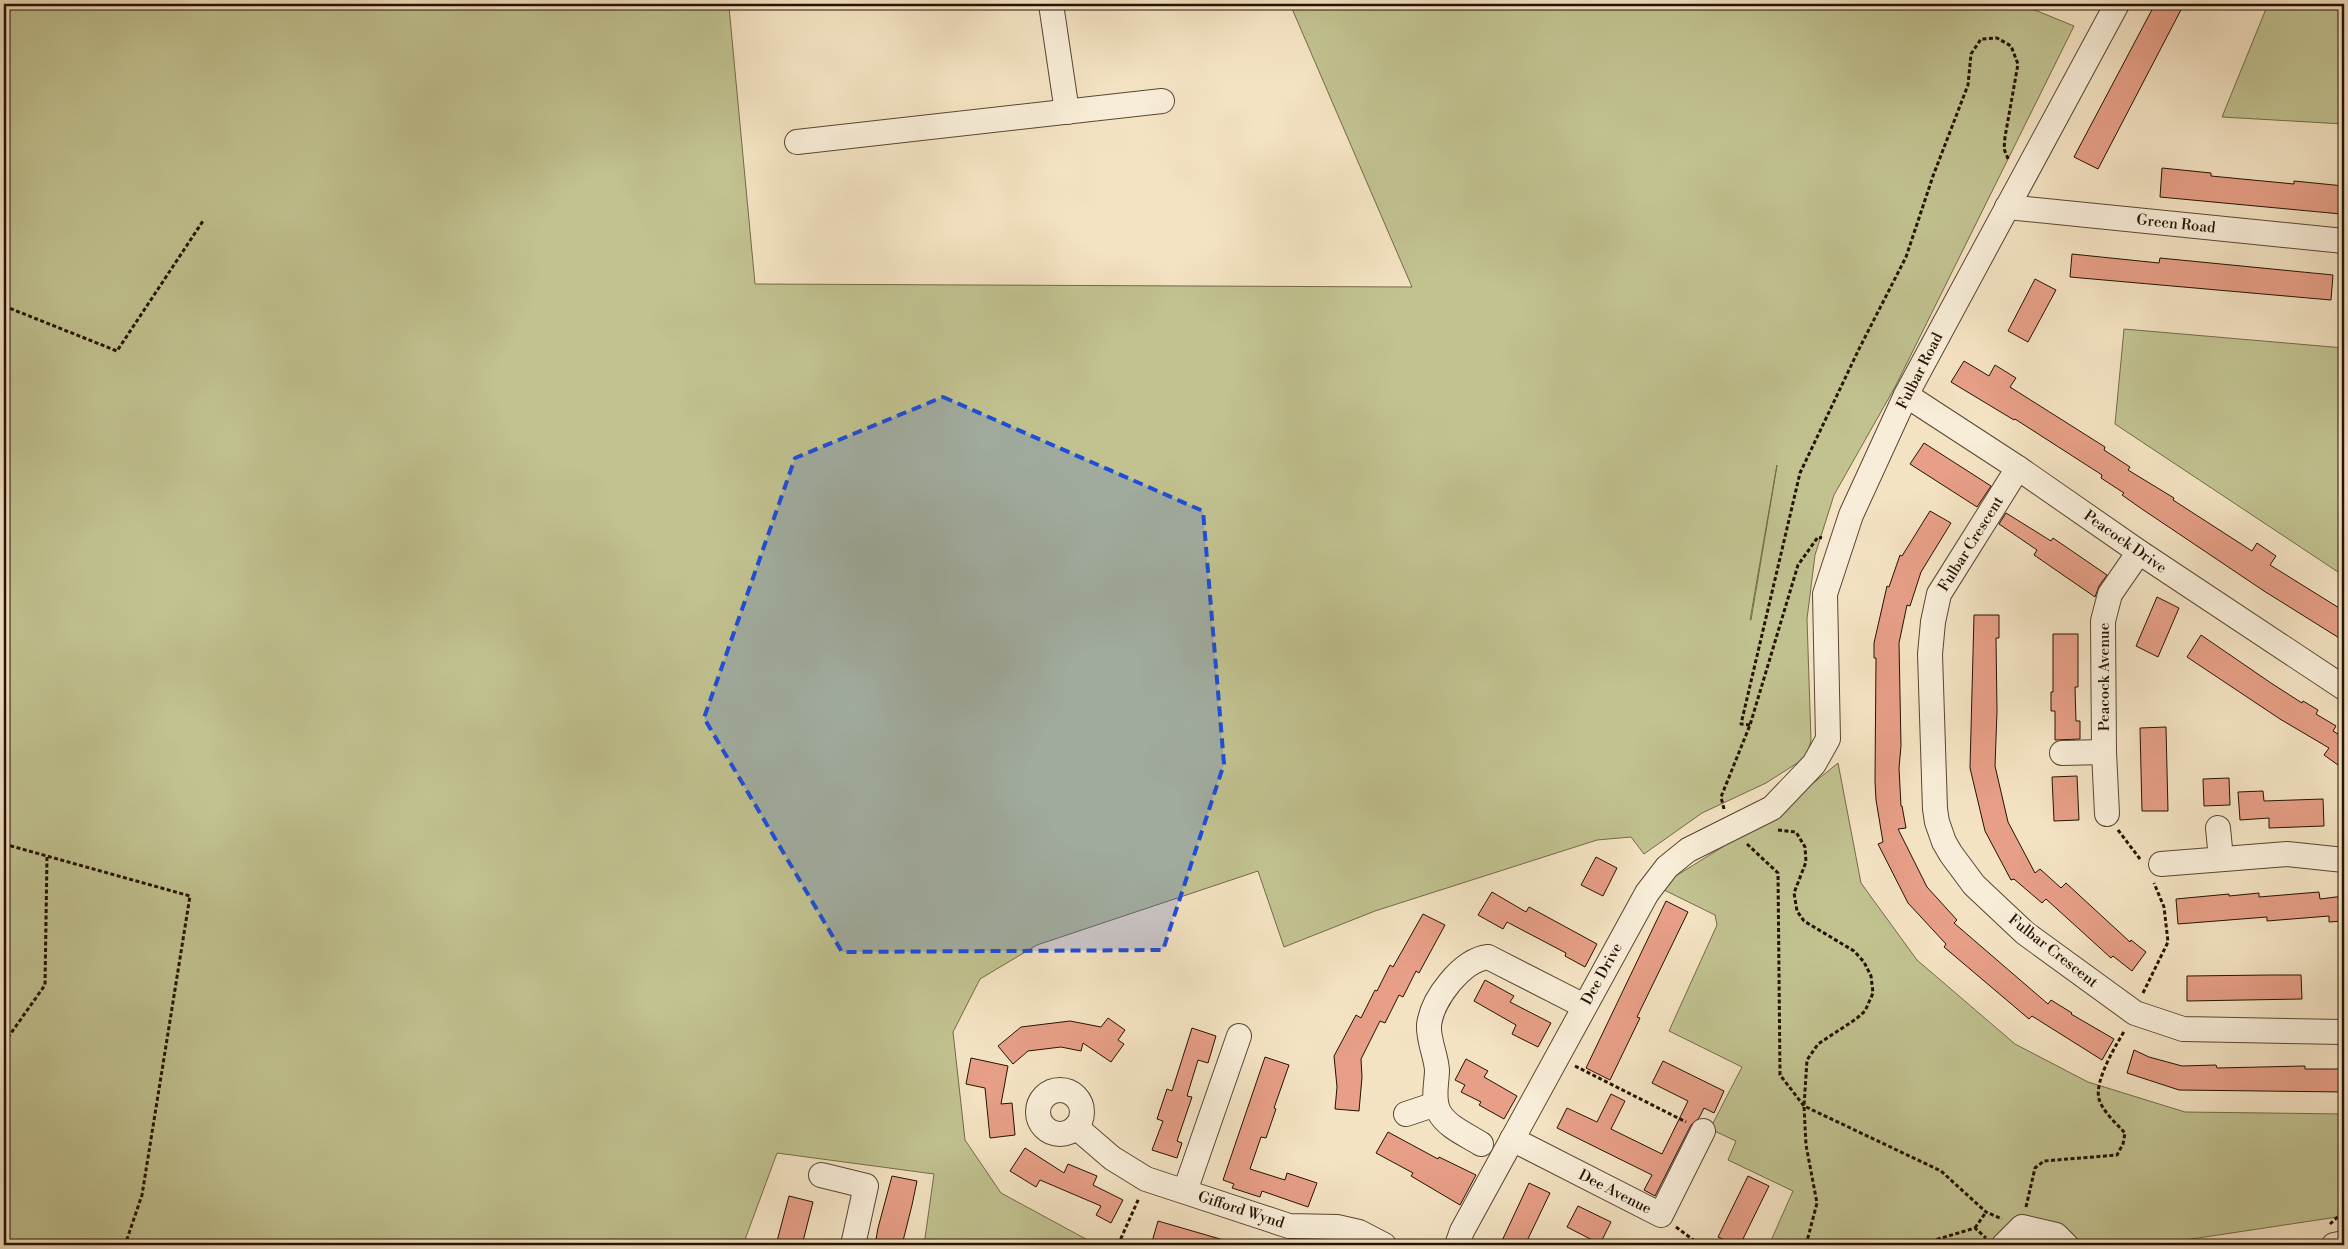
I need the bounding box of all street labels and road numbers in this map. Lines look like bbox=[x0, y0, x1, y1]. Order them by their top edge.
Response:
street label: Green Road bbox=[2136, 210, 2217, 238]
street label: Fulbar Road bbox=[1893, 329, 1948, 412]
street label: Fulbar Crescent bbox=[1934, 492, 2008, 595]
street label: Peacock Drive bbox=[2080, 506, 2170, 578]
street label: Peacock Avenue bbox=[2095, 623, 2114, 731]
street label: Fulbar Crescent bbox=[2004, 910, 2102, 992]
street label: Dee Drive bbox=[1577, 940, 1627, 1008]
street label: Dee Avenue bbox=[1575, 1166, 1655, 1218]
street label: Gifford Wynd bbox=[1195, 1187, 1287, 1233]

